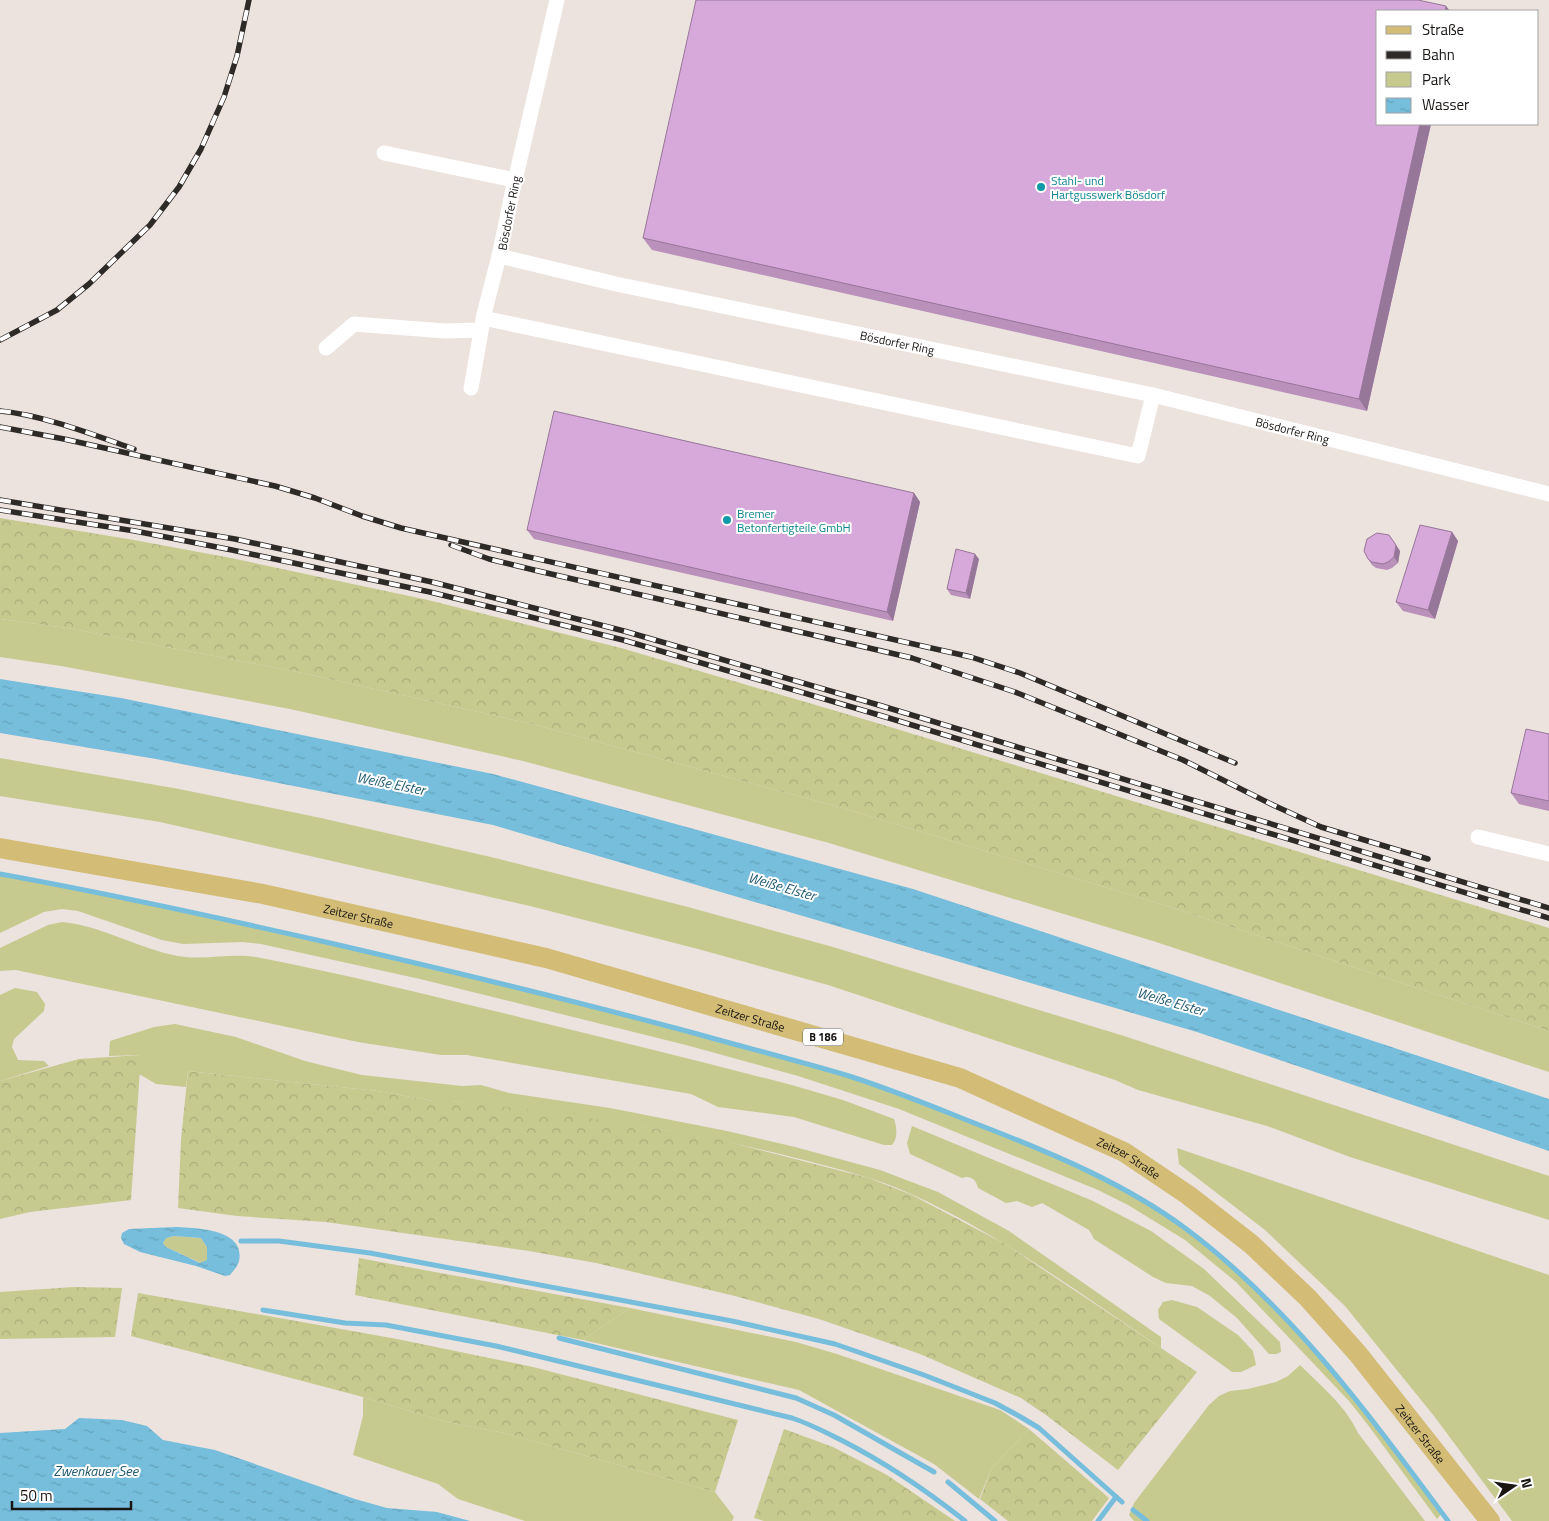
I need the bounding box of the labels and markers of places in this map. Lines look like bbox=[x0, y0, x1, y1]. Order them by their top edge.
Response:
place label: Stahl- und Hartgusswerk Bösdorf bbox=[1051, 171, 1165, 204]
marker: Stahl- und Hartgusswerk Bösdorf bbox=[1035, 181, 1047, 193]
place label: Bremer Betonfertigteile GmbH bbox=[737, 504, 851, 537]
marker: Bremer Betonfertigteile GmbH bbox=[721, 514, 733, 526]

